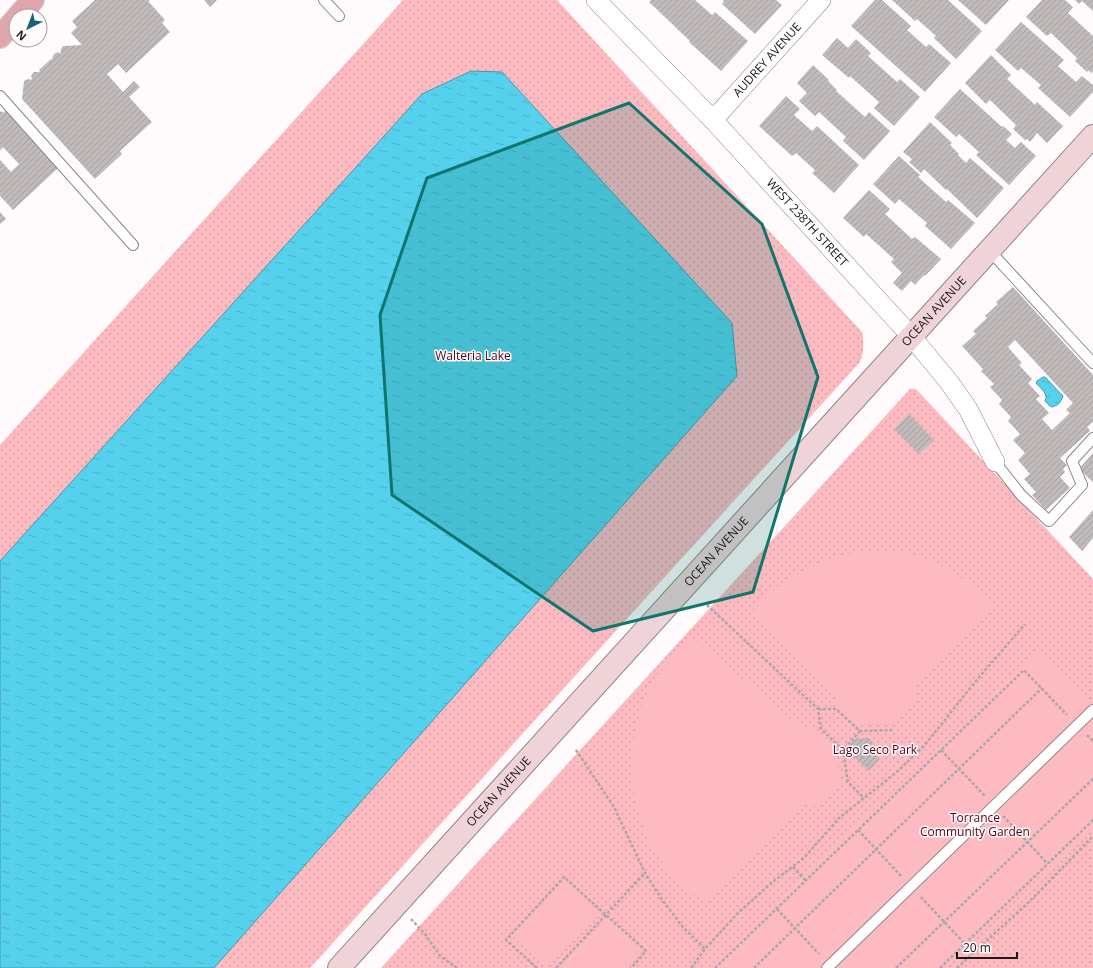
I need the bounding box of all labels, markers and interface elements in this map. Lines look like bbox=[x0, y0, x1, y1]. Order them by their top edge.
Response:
north arrow bbox=[8, 8, 48, 48]
street label: AUDREY AVENUE bbox=[729, 19, 805, 100]
text: N bbox=[13, 27, 29, 44]
street label: WEST 238TH STREET bbox=[763, 175, 853, 270]
street label: OCEAN AVENUE bbox=[897, 272, 970, 350]
park label: Walteria Lake bbox=[435, 347, 511, 364]
street label: OCEAN AVENUE bbox=[680, 512, 752, 590]
park label: Lago Seco Park bbox=[833, 741, 918, 758]
street label: OCEAN AVENUE bbox=[462, 753, 535, 830]
park label: Torrance Community Garden bbox=[920, 809, 1030, 840]
scale bar bbox=[957, 934, 1017, 960]
text: 20 m bbox=[963, 939, 991, 956]

